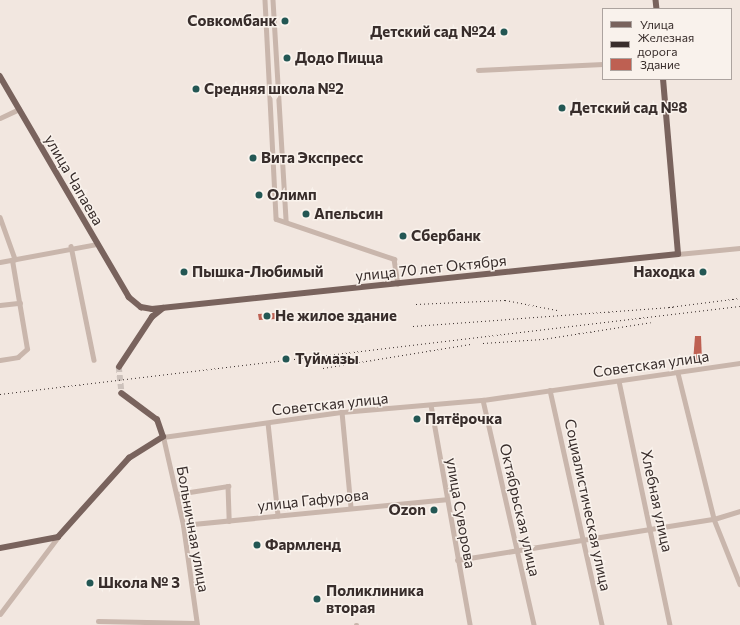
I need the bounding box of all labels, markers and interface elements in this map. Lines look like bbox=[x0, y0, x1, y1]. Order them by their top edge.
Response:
legend bbox=[602, 8, 732, 80]
place label: Совкомбанк bbox=[187, 12, 277, 30]
marker: Совкомбанк bbox=[280, 16, 290, 26]
text: Улица bbox=[640, 17, 674, 31]
place label: Детский сад №24 bbox=[370, 23, 496, 41]
marker: Детский сад №24 bbox=[499, 27, 509, 37]
text: Железная дорога bbox=[638, 30, 694, 58]
place label: Додо Пицца bbox=[295, 49, 383, 67]
marker: Додо Пицца bbox=[282, 53, 292, 63]
text: Здание bbox=[640, 57, 680, 71]
place label: Средняя школа №2 bbox=[204, 80, 344, 98]
marker: Средняя школа №2 bbox=[191, 84, 201, 94]
place label: Детский сад №8 bbox=[570, 99, 688, 117]
marker: Детский сад №8 bbox=[557, 103, 567, 113]
street label: улица Чапаева bbox=[41, 131, 107, 229]
place label: Вита Экспресс bbox=[261, 149, 363, 167]
marker: Вита Экспресс bbox=[248, 153, 258, 163]
place label: Олимп bbox=[267, 186, 317, 204]
marker: Олимп bbox=[254, 190, 264, 200]
place label: Апельсин bbox=[314, 205, 383, 223]
marker: Апельсин bbox=[301, 209, 311, 219]
place label: Сбербанк bbox=[411, 227, 481, 245]
marker: Сбербанк bbox=[398, 231, 408, 241]
street label: улица 70 лет Октября bbox=[355, 251, 507, 285]
place label: Пышка-Любимый bbox=[192, 263, 323, 281]
place label: Находка bbox=[633, 263, 695, 281]
marker: Пышка-Любимый bbox=[179, 267, 189, 277]
marker: Находка bbox=[698, 267, 708, 277]
place label: Не жилое здание bbox=[275, 307, 397, 325]
marker: Не жилое здание bbox=[262, 311, 272, 321]
street label: Советская улица bbox=[592, 347, 710, 381]
place label: Туймазы bbox=[295, 350, 359, 368]
marker: Туймазы bbox=[280, 353, 292, 365]
street label: Советская улица bbox=[271, 389, 389, 419]
place label: Пятёрочка bbox=[425, 410, 502, 428]
marker: Пятёрочка bbox=[412, 414, 422, 424]
street label: Социалистическая улица bbox=[561, 417, 615, 593]
street label: Октябрьская улица bbox=[496, 442, 544, 578]
street label: Хлебная улица bbox=[637, 448, 677, 554]
street label: улица Суворова bbox=[442, 456, 480, 570]
street label: Больничная улица bbox=[173, 464, 213, 594]
street label: улица Гафурова bbox=[256, 485, 370, 515]
place label: Ozon bbox=[388, 501, 426, 519]
marker: Ozon bbox=[429, 505, 439, 515]
place label: Фармленд bbox=[265, 536, 341, 554]
marker: Фармленд bbox=[252, 540, 262, 550]
place label: Школа № 3 bbox=[98, 574, 180, 592]
marker: Школа № 3 bbox=[85, 578, 95, 588]
place label: Поликлиника вторая bbox=[326, 581, 424, 616]
marker: Поликлиника вторая bbox=[311, 593, 323, 605]

